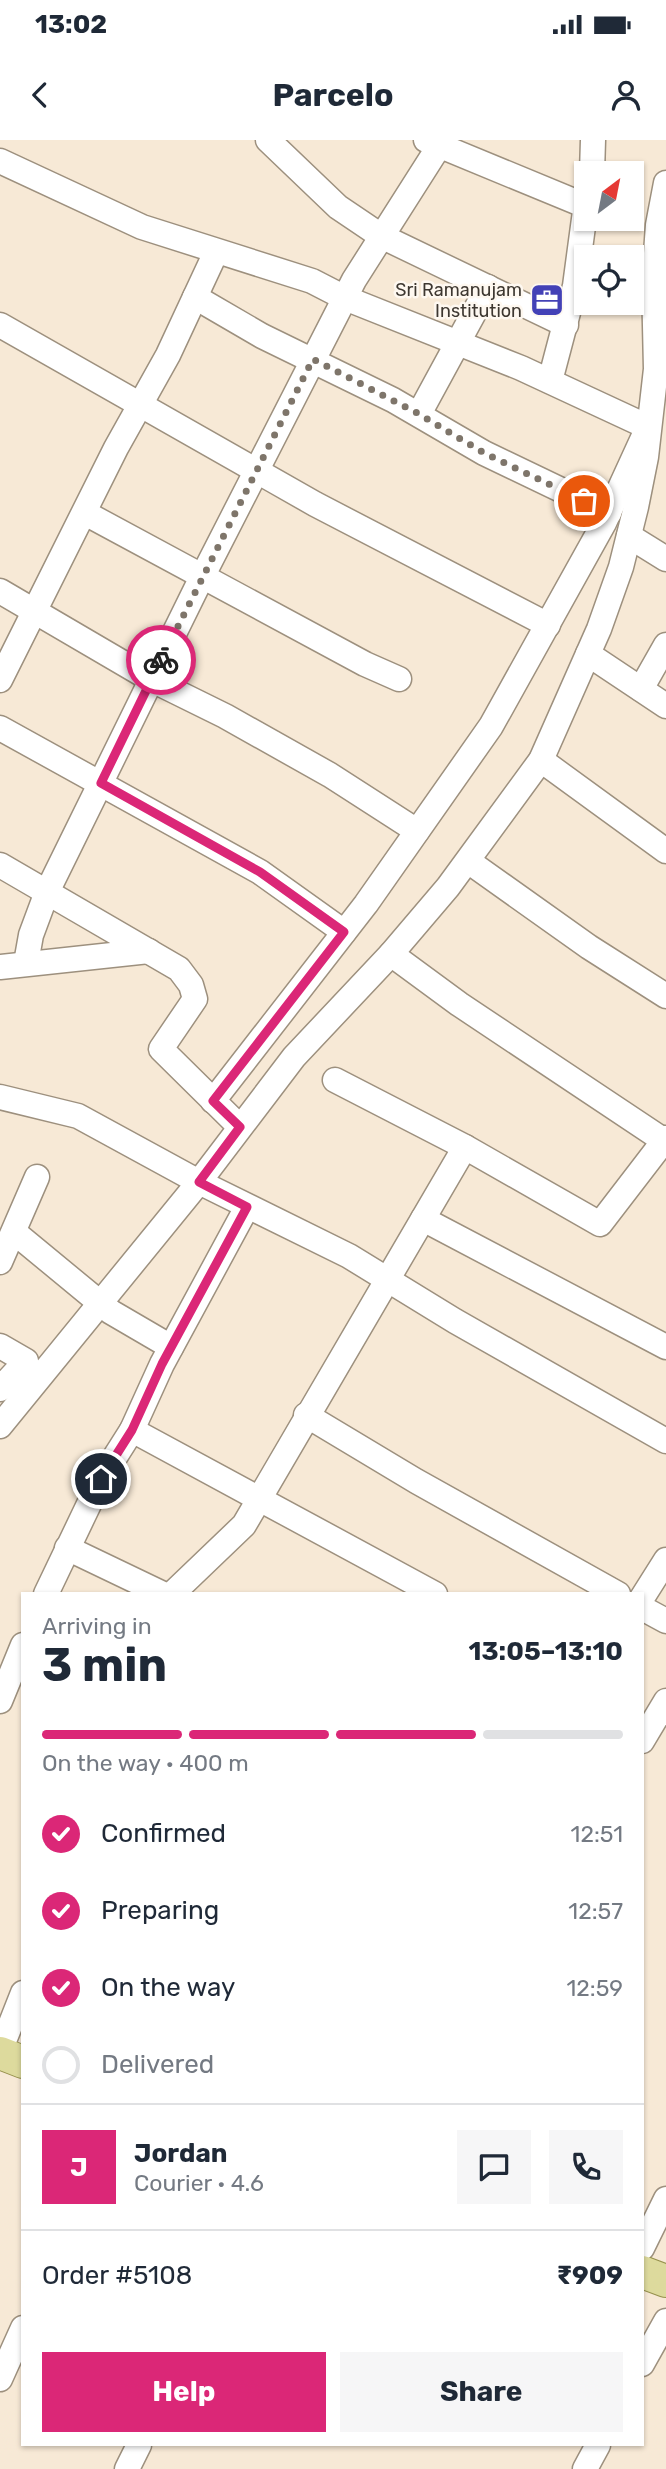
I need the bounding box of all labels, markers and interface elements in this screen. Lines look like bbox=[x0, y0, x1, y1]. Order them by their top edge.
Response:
text: 13:02 bbox=[35, 9, 107, 40]
icon: back bbox=[21, 76, 59, 114]
text: Parcelo bbox=[272, 76, 394, 114]
icon: person bbox=[607, 76, 645, 114]
north arrow bbox=[574, 161, 644, 231]
map controls bbox=[574, 161, 644, 315]
button: locate bbox=[574, 245, 644, 315]
place label: Sri Ramanujam Institution bbox=[395, 279, 522, 322]
office icon: Sri Ramanujam Institution bbox=[528, 281, 566, 319]
pin bbox=[554, 471, 614, 531]
icon: bag bbox=[565, 482, 603, 520]
courier bbox=[126, 625, 196, 695]
icon: bike bbox=[142, 641, 180, 679]
pin bbox=[71, 1449, 131, 1509]
icon: home bbox=[82, 1460, 120, 1498]
text: Arriving in bbox=[42, 1612, 152, 1640]
text: 13:05–13:10 bbox=[469, 1636, 623, 1667]
text: 3 min bbox=[42, 1638, 167, 1693]
text: On the way · 400 m bbox=[42, 1749, 249, 1777]
icon: check bbox=[42, 1815, 80, 1853]
text: Confirmed bbox=[101, 1818, 226, 1849]
text: 12:51 bbox=[571, 1820, 623, 1848]
icon: check bbox=[42, 1892, 80, 1930]
text: Preparing bbox=[101, 1895, 219, 1926]
text: 12:57 bbox=[568, 1897, 623, 1925]
icon: check bbox=[42, 1969, 80, 2007]
text: On the way bbox=[101, 1972, 235, 2003]
text: 12:59 bbox=[566, 1974, 623, 2002]
text: Delivered bbox=[101, 2049, 214, 2080]
button: chat bbox=[457, 2130, 531, 2204]
button: phone bbox=[549, 2130, 623, 2204]
text: Jordan bbox=[134, 2138, 227, 2169]
text: J bbox=[70, 2152, 88, 2183]
text: Courier · 4.6 bbox=[134, 2169, 264, 2197]
text: Order #5108 bbox=[42, 2260, 192, 2291]
text: ₹909 bbox=[556, 2260, 623, 2291]
button: Help bbox=[42, 2352, 326, 2432]
button: Share bbox=[340, 2352, 623, 2432]

